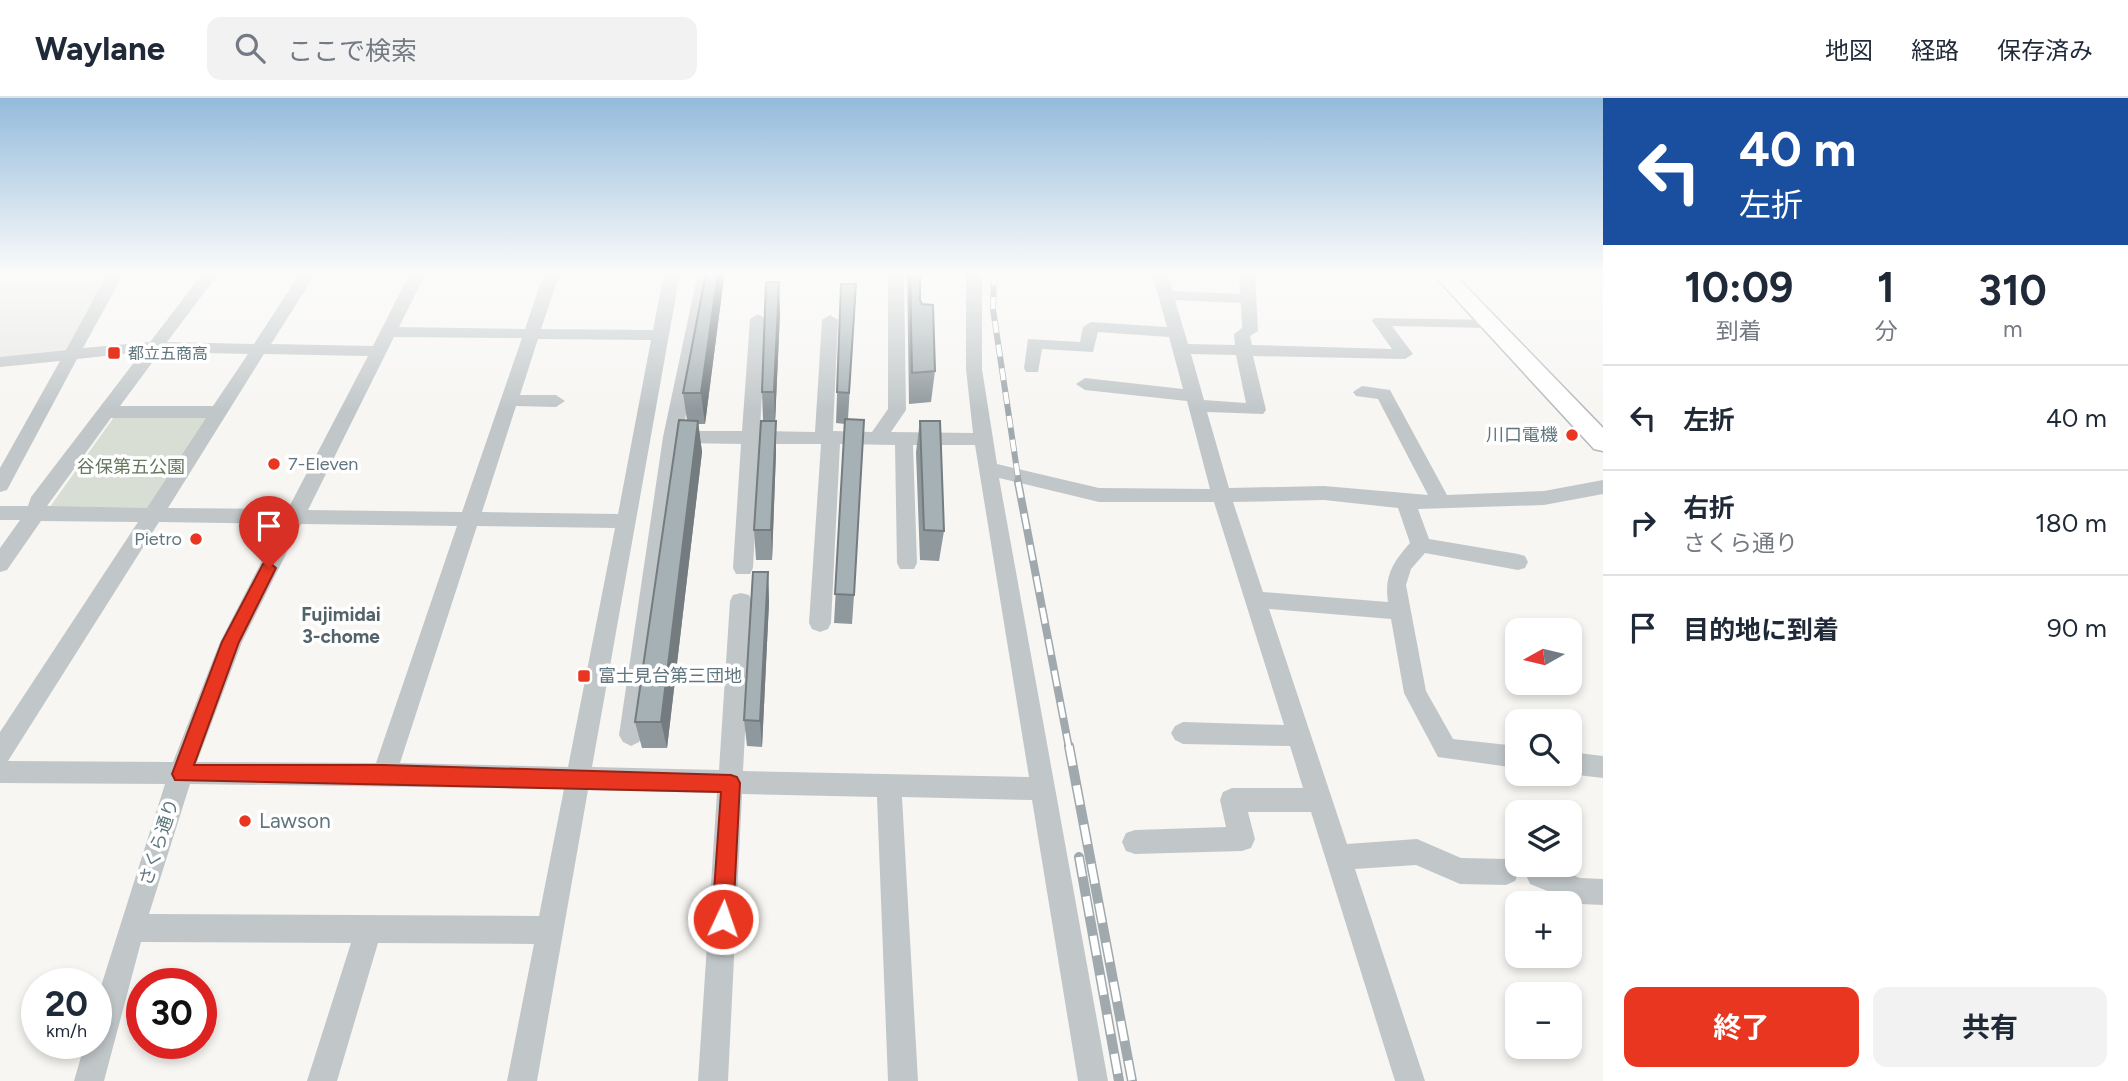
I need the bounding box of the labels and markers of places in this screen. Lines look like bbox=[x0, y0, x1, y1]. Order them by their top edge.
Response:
place label: 都立五商高 bbox=[128, 344, 208, 363]
marker: 都立五商高 bbox=[106, 345, 122, 361]
place label: 川口電機 bbox=[1486, 424, 1558, 446]
marker: 川口電機 bbox=[1564, 427, 1580, 443]
place label: 7-Eleven bbox=[288, 453, 358, 475]
marker: 7-Eleven bbox=[266, 456, 282, 472]
pin bbox=[239, 496, 299, 568]
place label: Pietro bbox=[134, 528, 182, 550]
marker: Pietro bbox=[188, 531, 204, 547]
place label: 富士見台第三団地 bbox=[598, 665, 742, 687]
marker: 富士見台第三団地 bbox=[576, 668, 592, 684]
place label: Lawson bbox=[259, 808, 331, 833]
marker: Lawson bbox=[237, 813, 253, 829]

